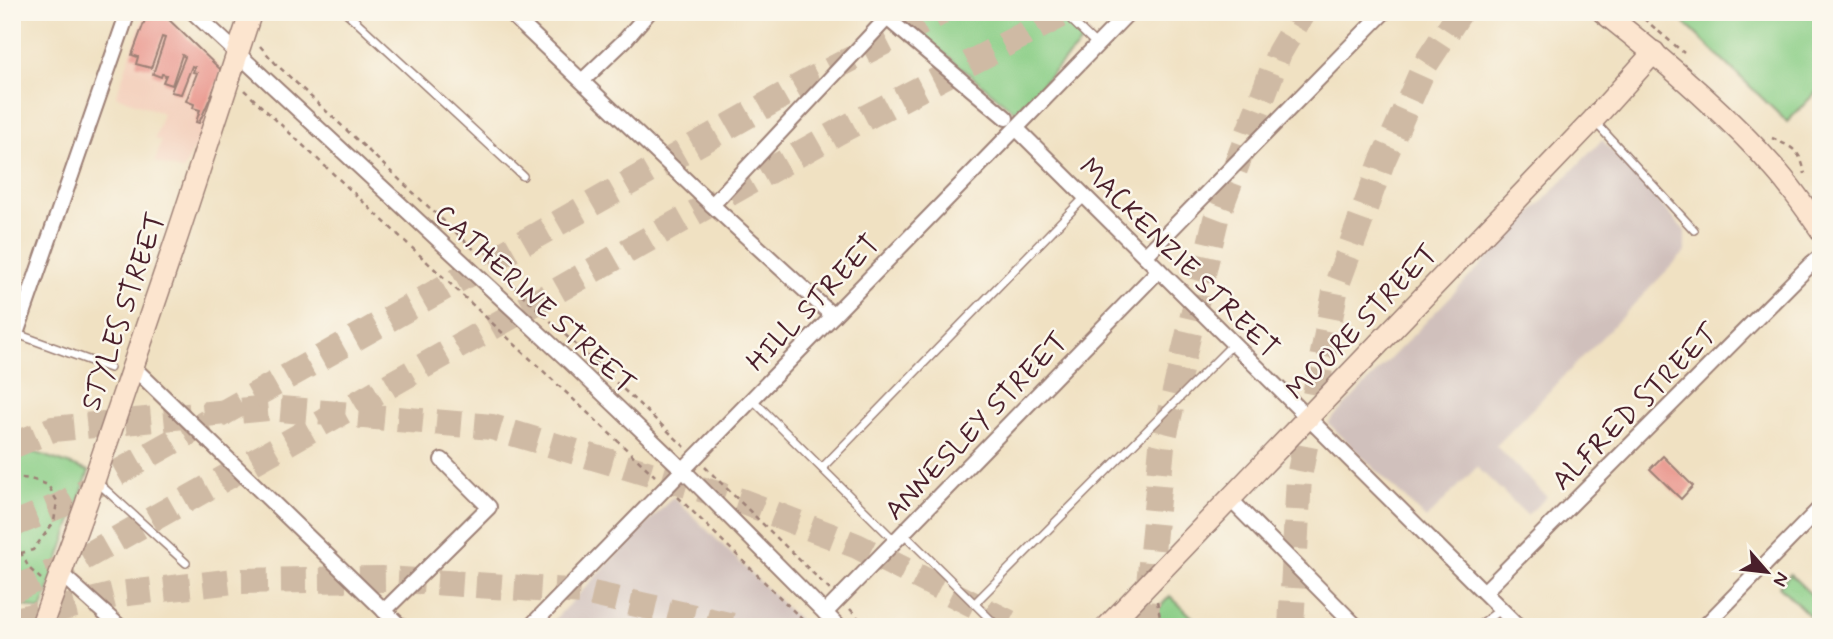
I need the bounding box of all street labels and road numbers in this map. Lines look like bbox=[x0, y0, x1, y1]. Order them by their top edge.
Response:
street label: MACKENZIE STREET bbox=[1070, 150, 1287, 367]
street label: CATHERINE STREET bbox=[426, 197, 643, 403]
street label: STYLES STREET bbox=[73, 208, 176, 416]
street label: HILL STREET bbox=[739, 227, 889, 380]
street label: MOORE STREET bbox=[1279, 237, 1447, 409]
street label: ALFRED STREET bbox=[1544, 316, 1728, 499]
street label: ANNESLEY STREET bbox=[877, 324, 1077, 529]

